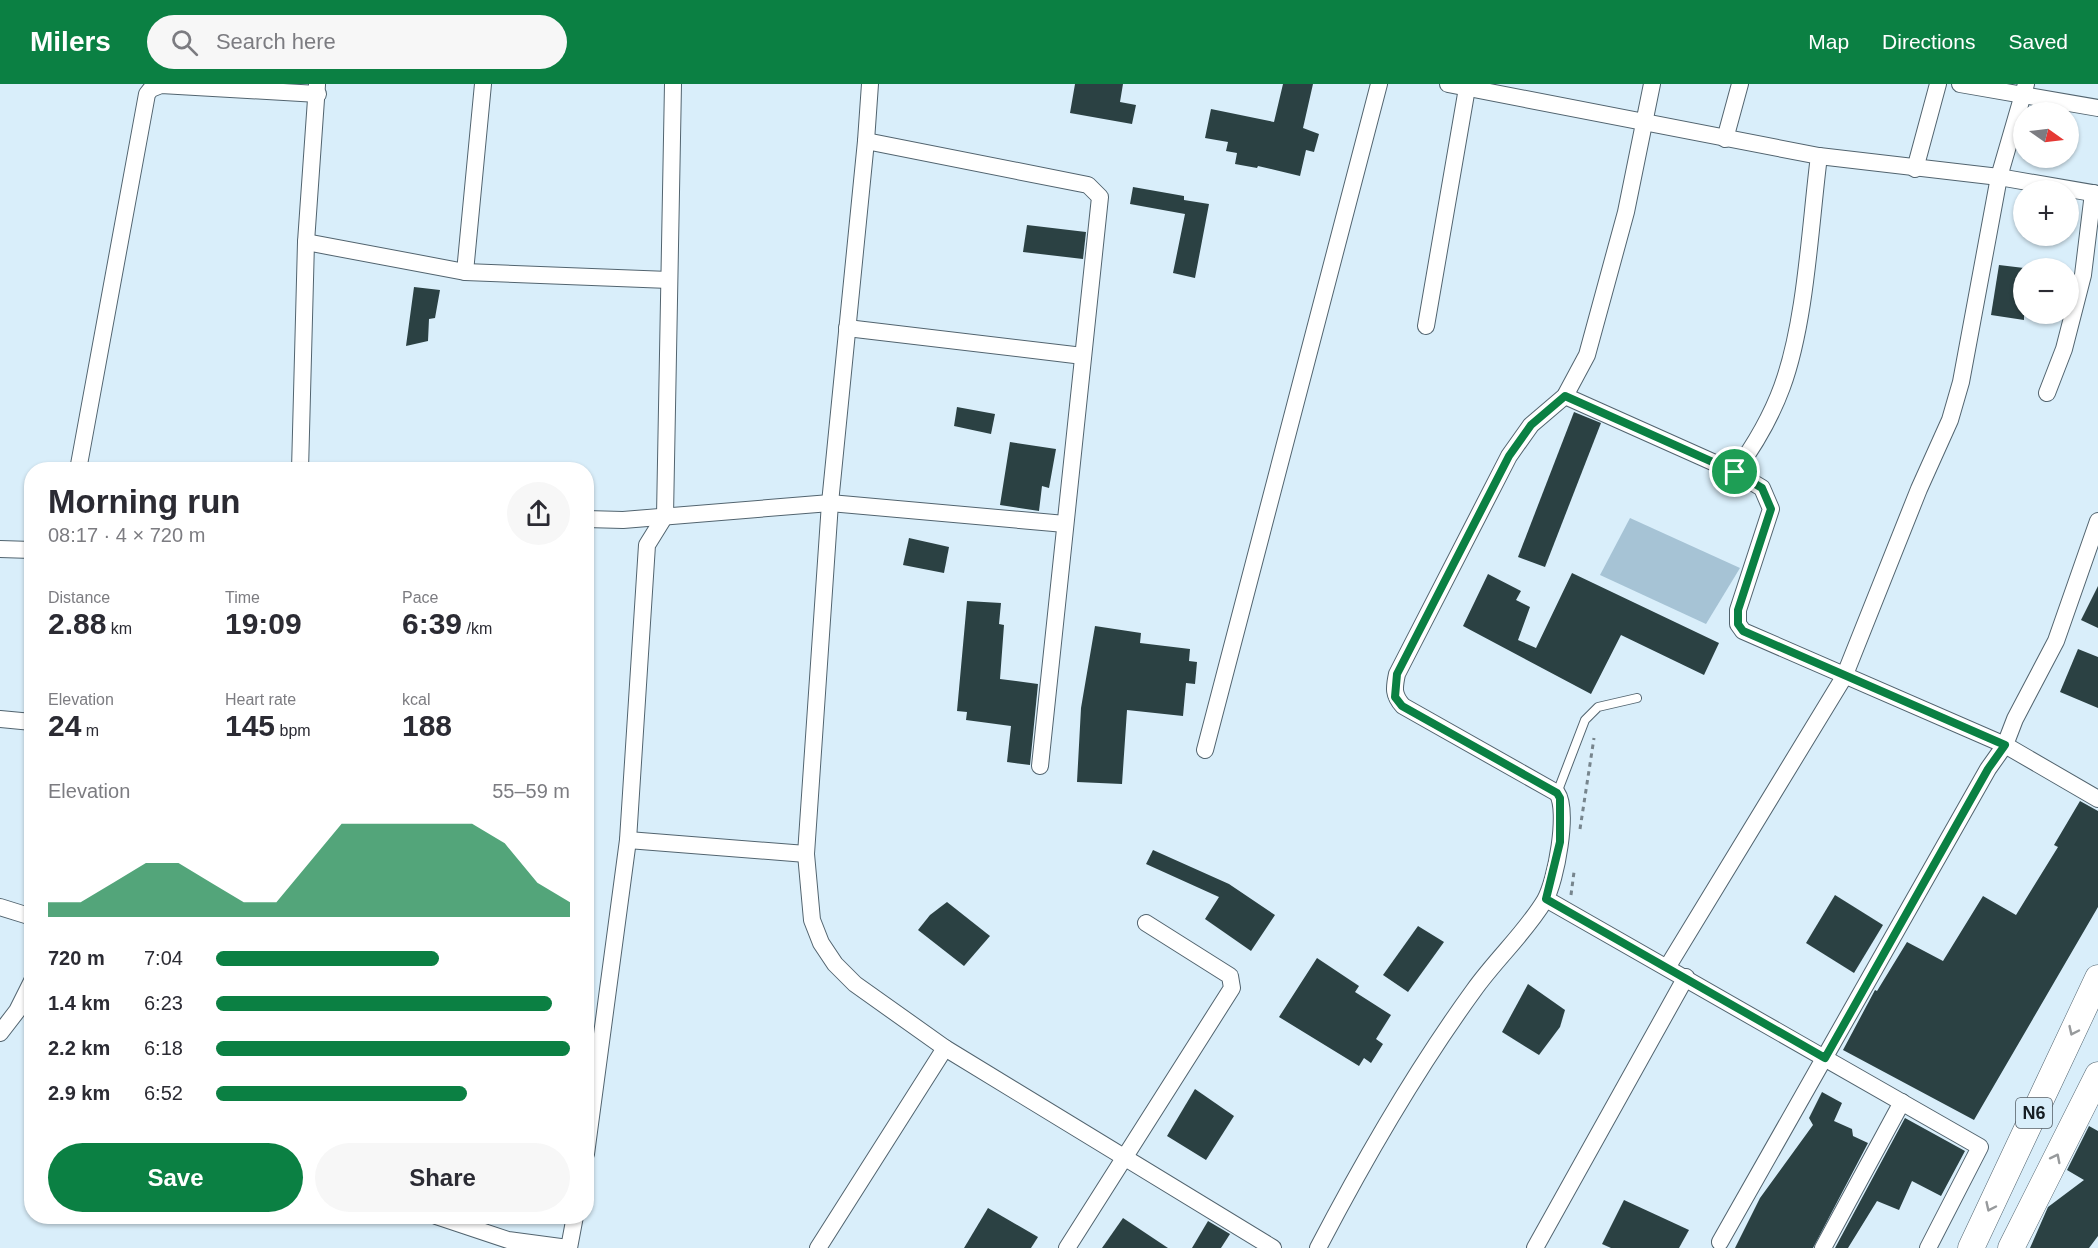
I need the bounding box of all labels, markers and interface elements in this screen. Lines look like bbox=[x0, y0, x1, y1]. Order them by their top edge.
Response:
search box bbox=[147, 15, 567, 69]
text: Milers bbox=[30, 26, 111, 57]
icon: search bbox=[168, 26, 201, 59]
text: Search here bbox=[216, 29, 336, 54]
text: Map bbox=[1808, 30, 1849, 53]
text: Directions bbox=[1882, 30, 1975, 53]
text: Saved bbox=[2008, 30, 2068, 53]
north arrow bbox=[2013, 102, 2079, 168]
map controls bbox=[2013, 102, 2079, 324]
button: + bbox=[2013, 180, 2079, 246]
button: − bbox=[2013, 258, 2079, 324]
pin bbox=[1709, 446, 1760, 497]
icon: arrive bbox=[1718, 455, 1751, 488]
button: share bbox=[507, 482, 570, 545]
text: Morning run bbox=[48, 483, 240, 520]
text: 08:17 · 4 × 720 m bbox=[48, 524, 205, 546]
text: Distance bbox=[48, 589, 110, 606]
text: Time bbox=[225, 589, 260, 606]
text: Pace bbox=[402, 589, 438, 606]
text: 2.88 bbox=[48, 607, 106, 640]
text: 19:09 bbox=[225, 607, 302, 640]
text: 6:39 bbox=[402, 607, 462, 640]
text: km bbox=[106, 620, 132, 637]
text: /km bbox=[462, 620, 492, 637]
text: Elevation bbox=[48, 691, 114, 708]
text: Heart rate bbox=[225, 691, 296, 708]
text: kcal bbox=[402, 691, 430, 708]
text: 24 bbox=[48, 709, 81, 742]
text: 145 bbox=[225, 709, 275, 742]
text: 188 bbox=[402, 709, 452, 742]
text: m bbox=[81, 722, 99, 739]
text: bpm bbox=[275, 722, 311, 739]
text: Elevation bbox=[48, 780, 130, 802]
text: 55–59 m bbox=[492, 780, 570, 802]
text: 720 m bbox=[48, 947, 105, 969]
text: 7:04 bbox=[144, 947, 183, 969]
text: 1.4 km bbox=[48, 992, 110, 1014]
text: 6:23 bbox=[144, 992, 183, 1014]
one-way arrow bbox=[2069, 1024, 2081, 1035]
text: 2.2 km bbox=[48, 1037, 110, 1059]
text: 6:18 bbox=[144, 1037, 183, 1059]
text: 2.9 km bbox=[48, 1082, 110, 1104]
text: 6:52 bbox=[144, 1082, 183, 1104]
road number: N6 bbox=[2016, 1098, 2052, 1128]
button: Save bbox=[48, 1143, 303, 1212]
button: Share bbox=[315, 1143, 570, 1212]
one-way arrow bbox=[2049, 1154, 2061, 1165]
one-way arrow bbox=[1985, 1200, 1997, 1211]

